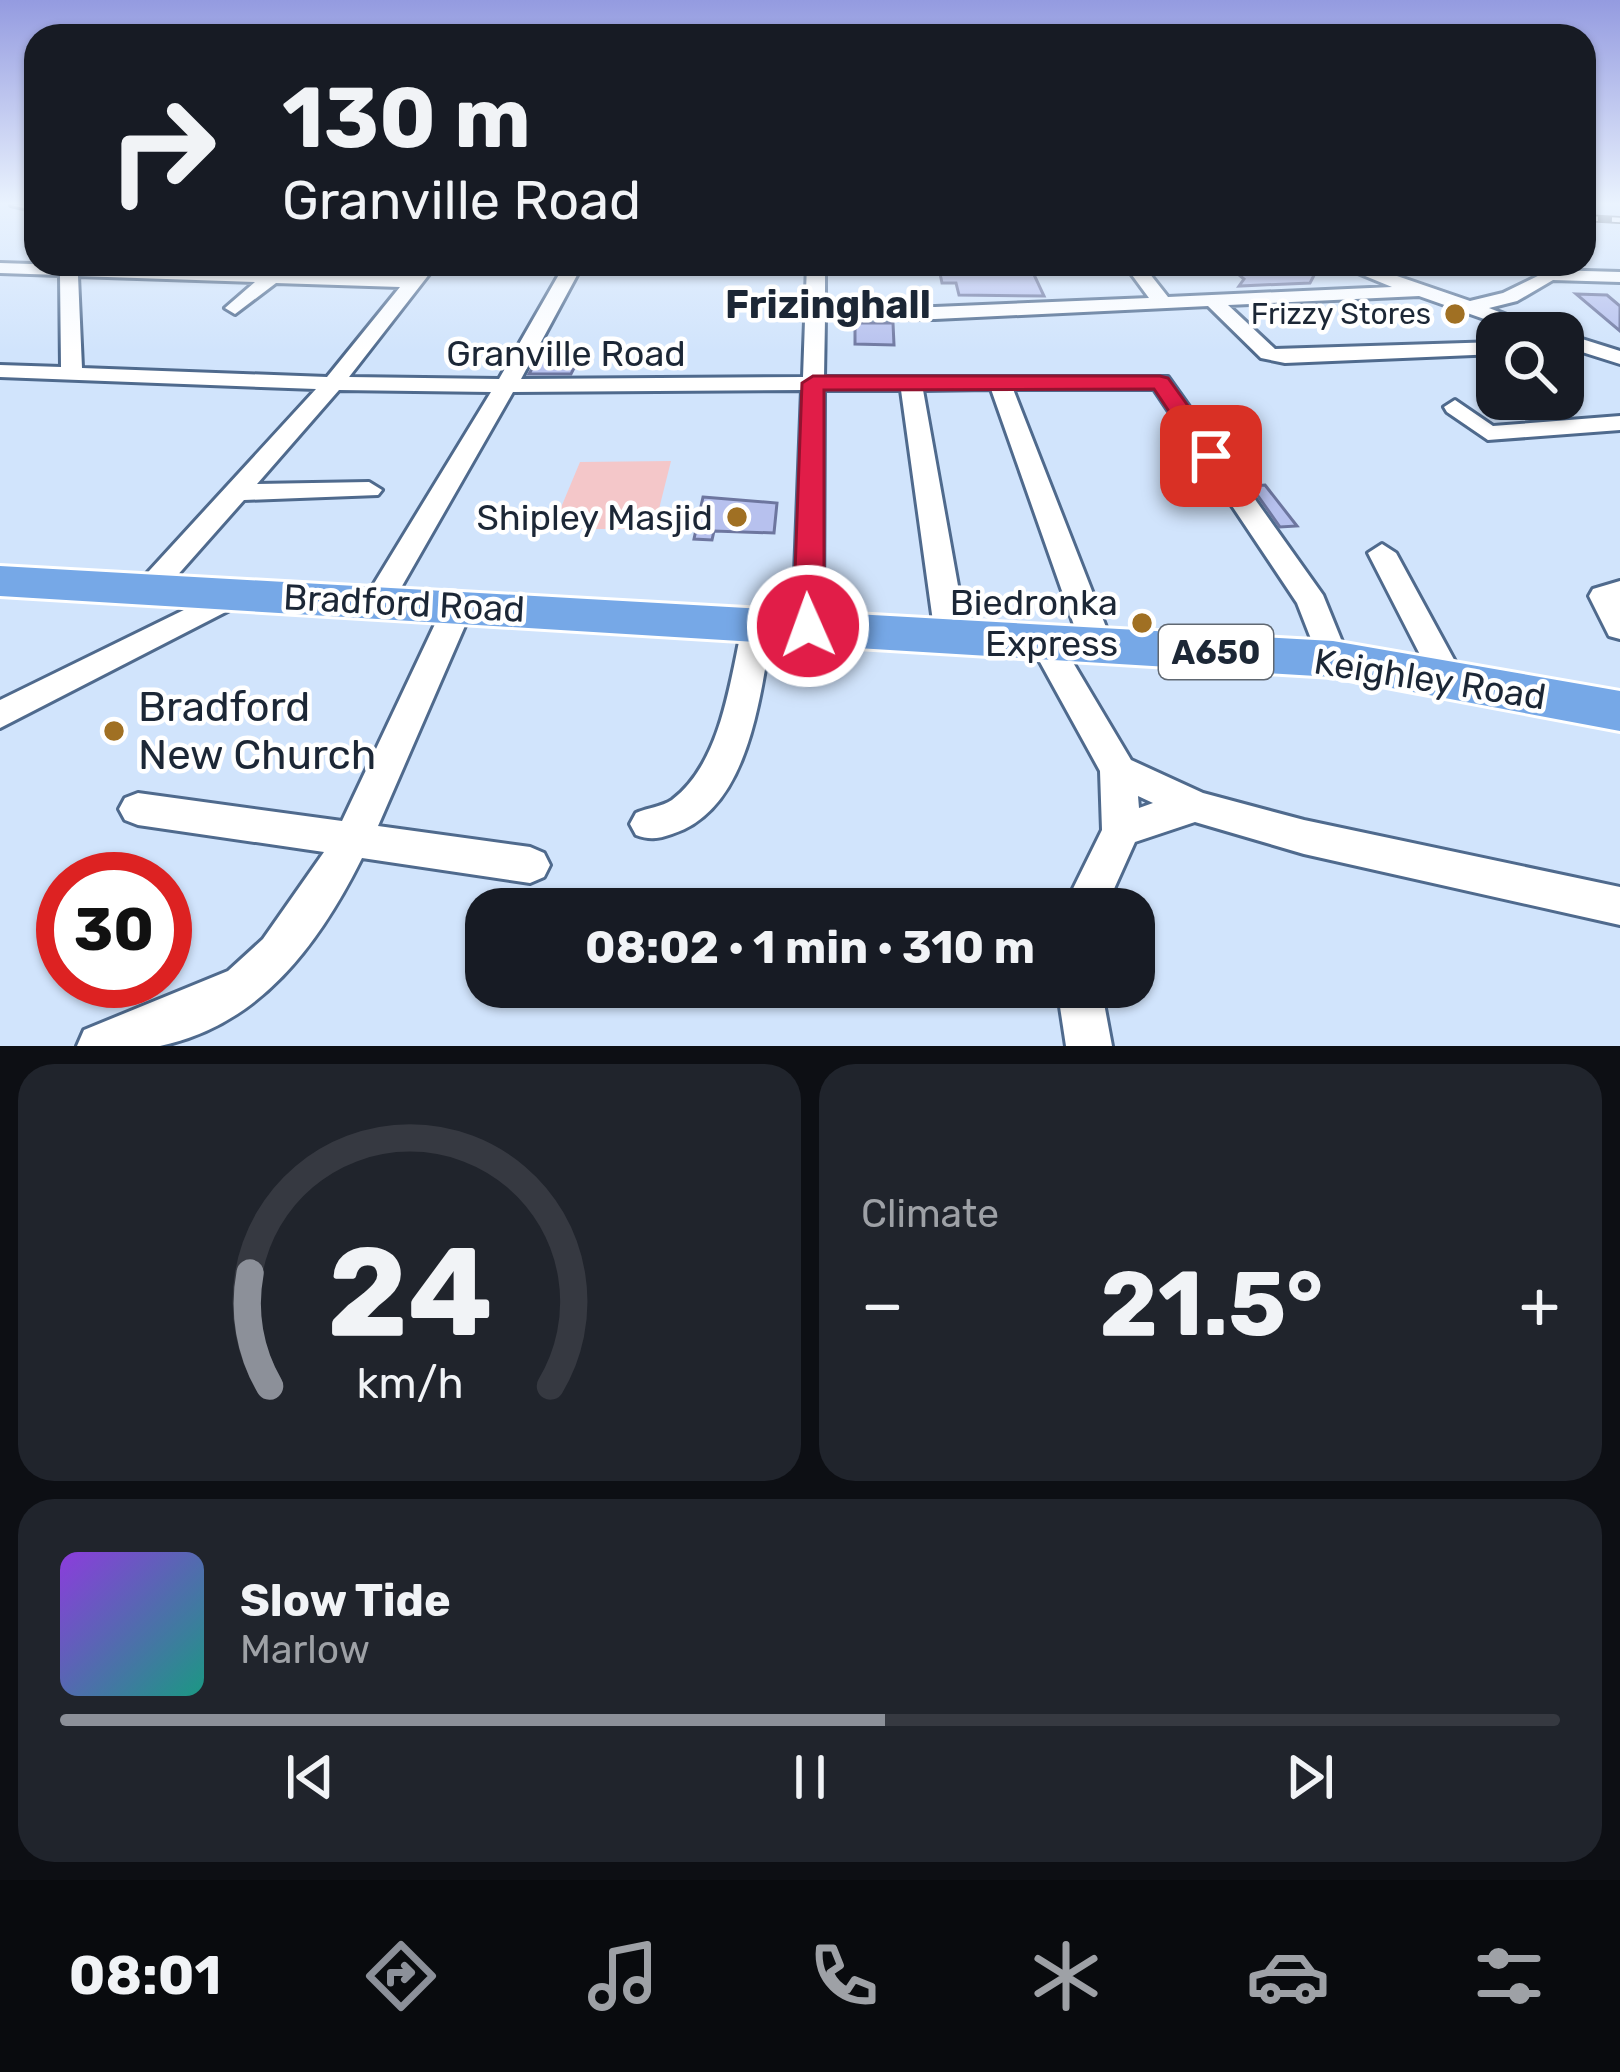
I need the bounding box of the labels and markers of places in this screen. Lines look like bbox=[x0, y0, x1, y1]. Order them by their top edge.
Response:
place label: Frizzy Stores bbox=[1251, 296, 1431, 332]
marker: Frizzy Stores bbox=[1442, 301, 1468, 327]
pin bbox=[1160, 405, 1262, 507]
place label: Shipley Masjid bbox=[476, 496, 713, 539]
marker: Shipley Masjid bbox=[724, 504, 750, 530]
place label: Biedronka Express bbox=[950, 581, 1118, 665]
marker: Biedronka Express bbox=[1129, 610, 1155, 636]
place label: Bradford New Church bbox=[138, 682, 376, 780]
marker: Bradford New Church bbox=[101, 718, 127, 744]

